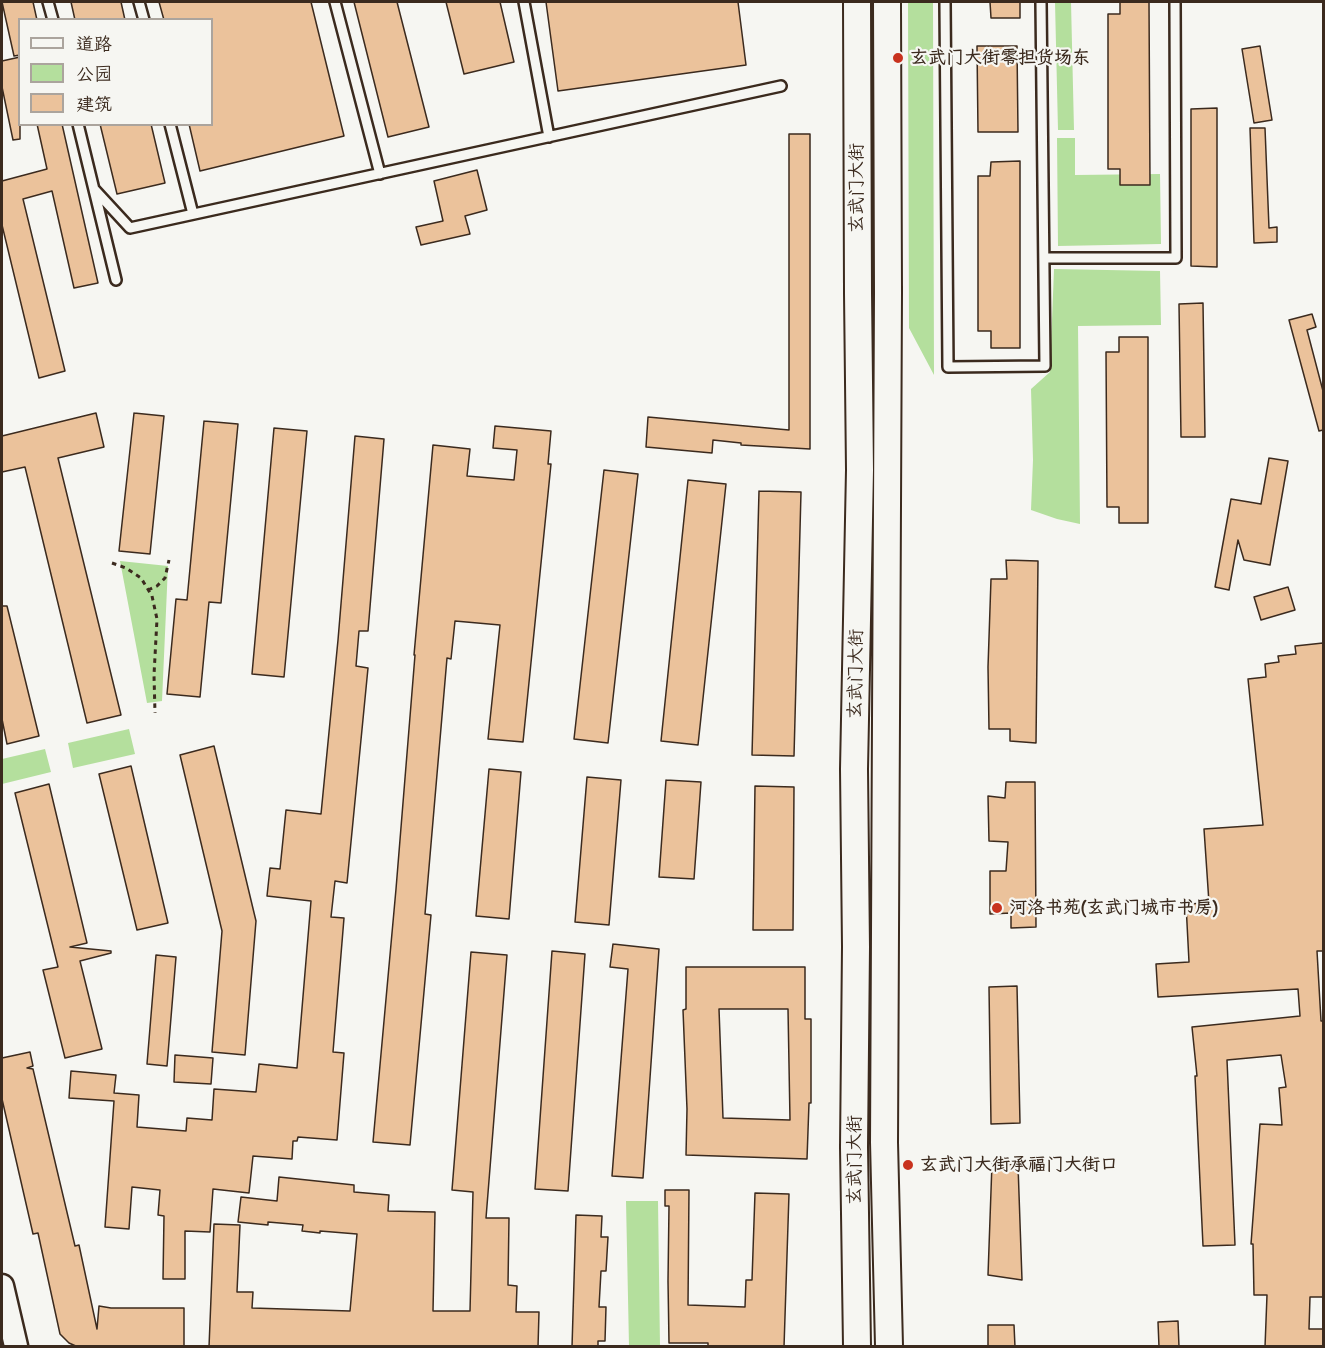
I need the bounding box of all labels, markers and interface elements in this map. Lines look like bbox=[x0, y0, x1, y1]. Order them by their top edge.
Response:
legend bbox=[18, 18, 213, 126]
text: 道路 bbox=[76, 32, 112, 55]
place label: 玄武门大街零担货场东 bbox=[910, 47, 1090, 69]
marker: 玄武门大街零担货场东 bbox=[891, 51, 905, 65]
text: 公园 bbox=[76, 62, 112, 85]
text: 建筑 bbox=[76, 92, 112, 115]
street label: 玄武门大街 bbox=[846, 143, 868, 233]
street label: 玄武门大街 bbox=[844, 629, 868, 719]
place label: 河洛书苑(玄武门城市书房) bbox=[1009, 897, 1218, 919]
marker: 河洛书苑(玄武门城市书房) bbox=[990, 901, 1004, 915]
street label: 玄武门大街 bbox=[844, 1115, 866, 1205]
place label: 玄武门大街承福门大街口 bbox=[920, 1154, 1118, 1176]
marker: 玄武门大街承福门大街口 bbox=[901, 1158, 915, 1172]

